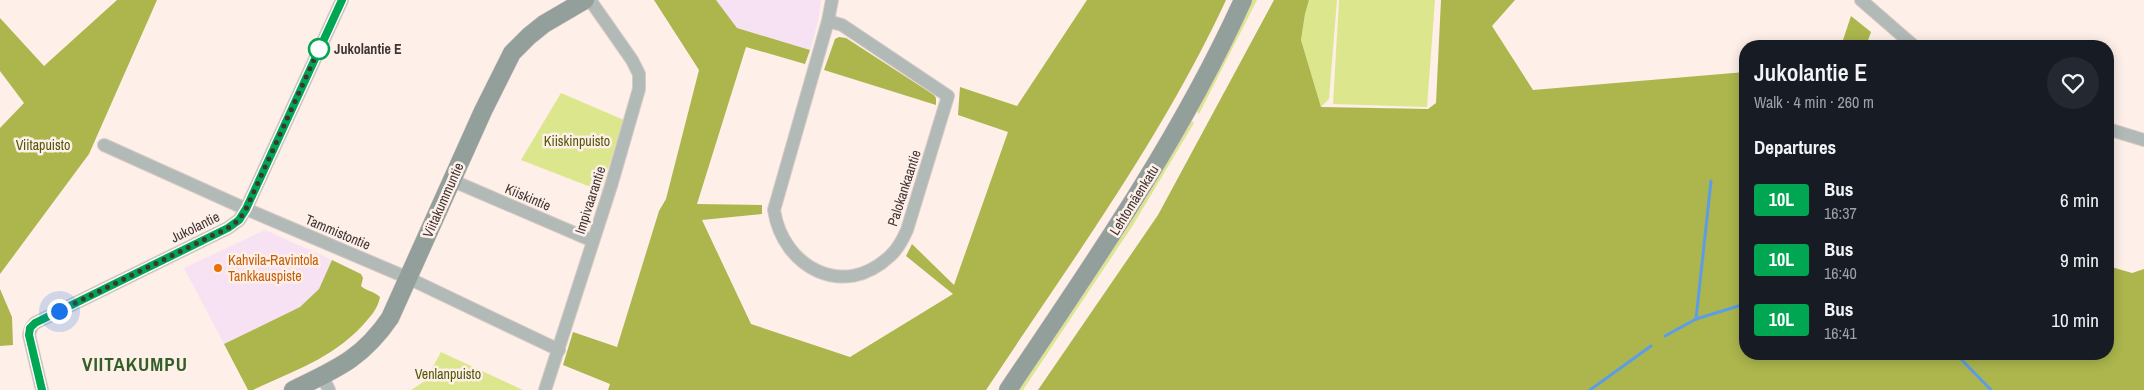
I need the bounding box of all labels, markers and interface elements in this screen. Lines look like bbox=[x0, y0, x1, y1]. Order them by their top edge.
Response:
marker: Jukolantie E bbox=[308, 38, 330, 60]
place label: Jukolantie E bbox=[334, 40, 402, 58]
text: Jukolantie E bbox=[1754, 56, 1867, 88]
button: heart bbox=[2047, 57, 2099, 109]
text: Walk · 4 min · 260 m bbox=[1754, 91, 1874, 113]
park label: Kiiskinpuisto bbox=[544, 132, 610, 150]
text: Departures bbox=[1754, 134, 1836, 160]
park label: Viitapuisto bbox=[16, 136, 70, 154]
street label: Palokankaantie bbox=[883, 148, 925, 228]
street label: Viitakummuntie bbox=[418, 160, 468, 240]
street label: Lehtomäenkatu bbox=[1105, 162, 1163, 238]
street label: Impivaarantie bbox=[571, 164, 609, 236]
text: Bus bbox=[1824, 176, 1853, 202]
street label: Kiiskintie bbox=[502, 179, 554, 215]
text: 10L bbox=[1769, 187, 1794, 212]
text: 6 min bbox=[2060, 187, 2099, 213]
text: 16:37 bbox=[1824, 202, 1857, 224]
street label: Jukolantie bbox=[168, 207, 222, 247]
street label: Tammistontie bbox=[303, 210, 373, 254]
text: Bus bbox=[1824, 236, 1853, 262]
text: 10L bbox=[1769, 247, 1794, 272]
text: 9 min bbox=[2060, 247, 2099, 273]
place label: Kahvila-Ravintola Tankkauspiste bbox=[228, 251, 319, 285]
marker: Kahvila-Ravintola Tankkauspiste bbox=[212, 262, 224, 274]
text: 16:40 bbox=[1824, 262, 1857, 284]
text: Bus bbox=[1824, 296, 1853, 322]
your location bbox=[47, 299, 72, 324]
text: 10L bbox=[1769, 307, 1794, 332]
text: 10 min bbox=[2051, 307, 2099, 333]
text: 16:41 bbox=[1824, 322, 1857, 344]
district label: VIITAKUMPU bbox=[82, 351, 188, 377]
park label: Venlanpuisto bbox=[415, 365, 481, 383]

